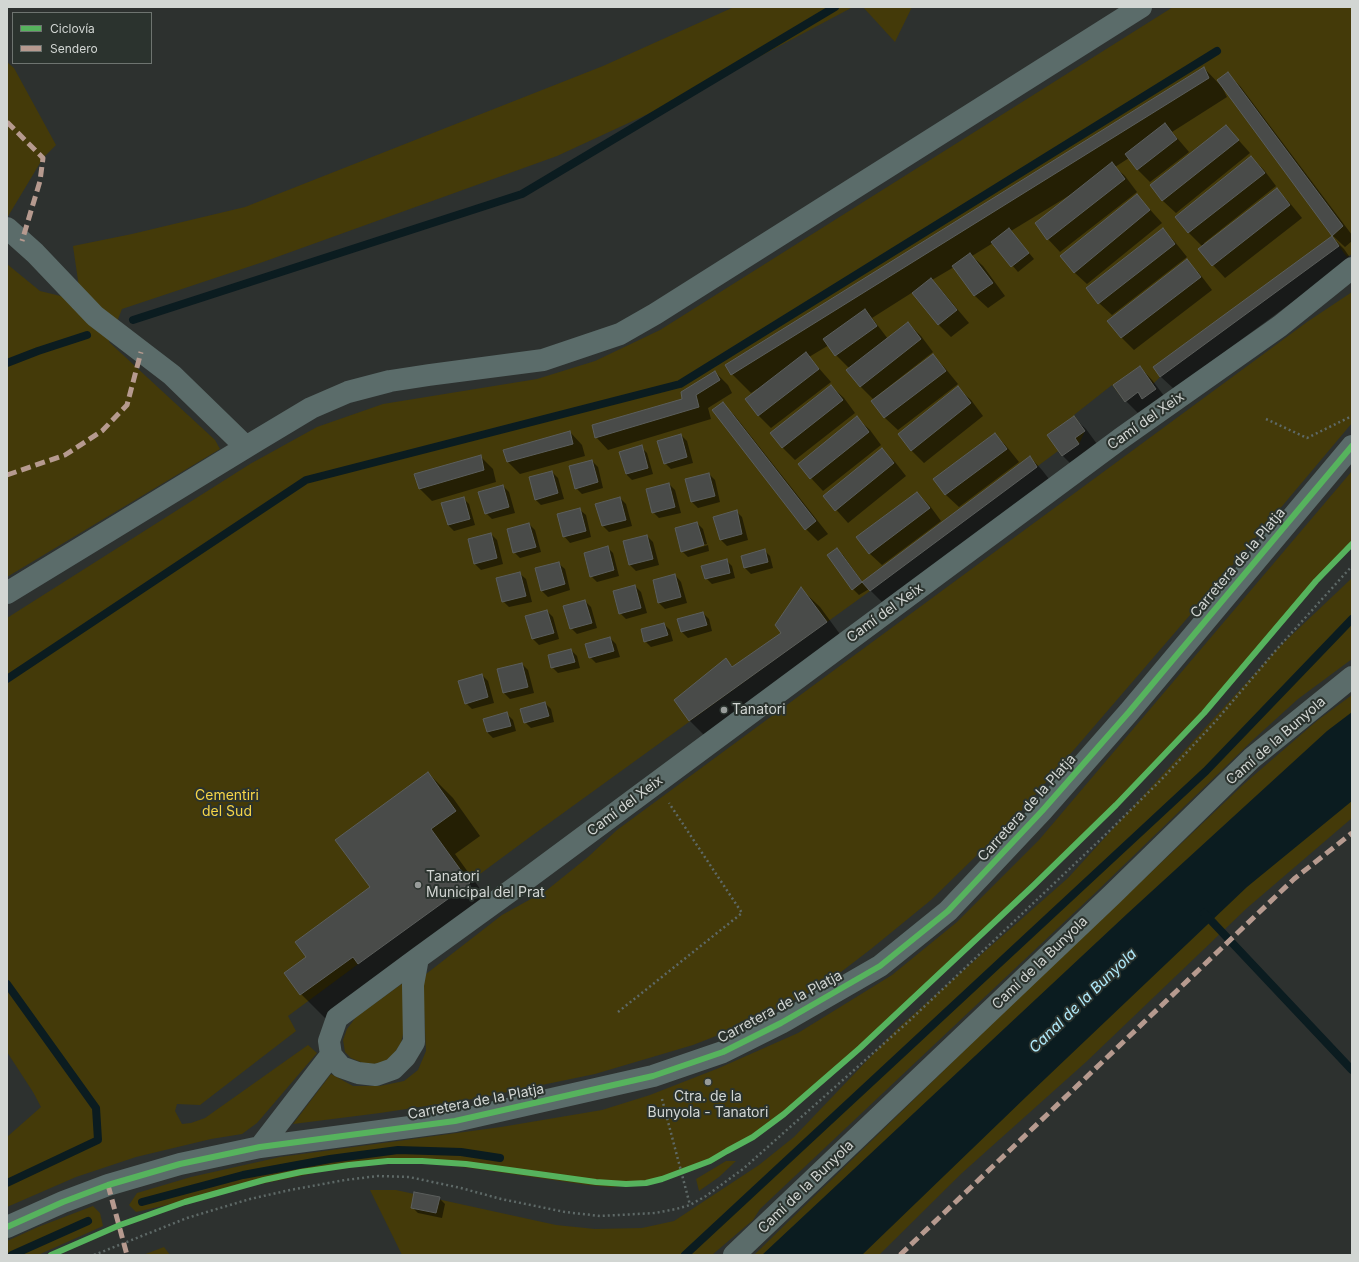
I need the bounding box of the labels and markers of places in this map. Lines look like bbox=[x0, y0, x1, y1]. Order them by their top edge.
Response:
place label: Tanatori bbox=[732, 702, 786, 718]
marker: Tanatori bbox=[719, 705, 729, 715]
place label: Tanatori Municipal del Prat bbox=[426, 869, 545, 902]
marker: Tanatori Municipal del Prat bbox=[413, 880, 423, 890]
marker: Ctra. de la Bunyola - Tanatori bbox=[703, 1077, 713, 1087]
place label: Ctra. de la Bunyola - Tanatori bbox=[648, 1089, 768, 1122]

